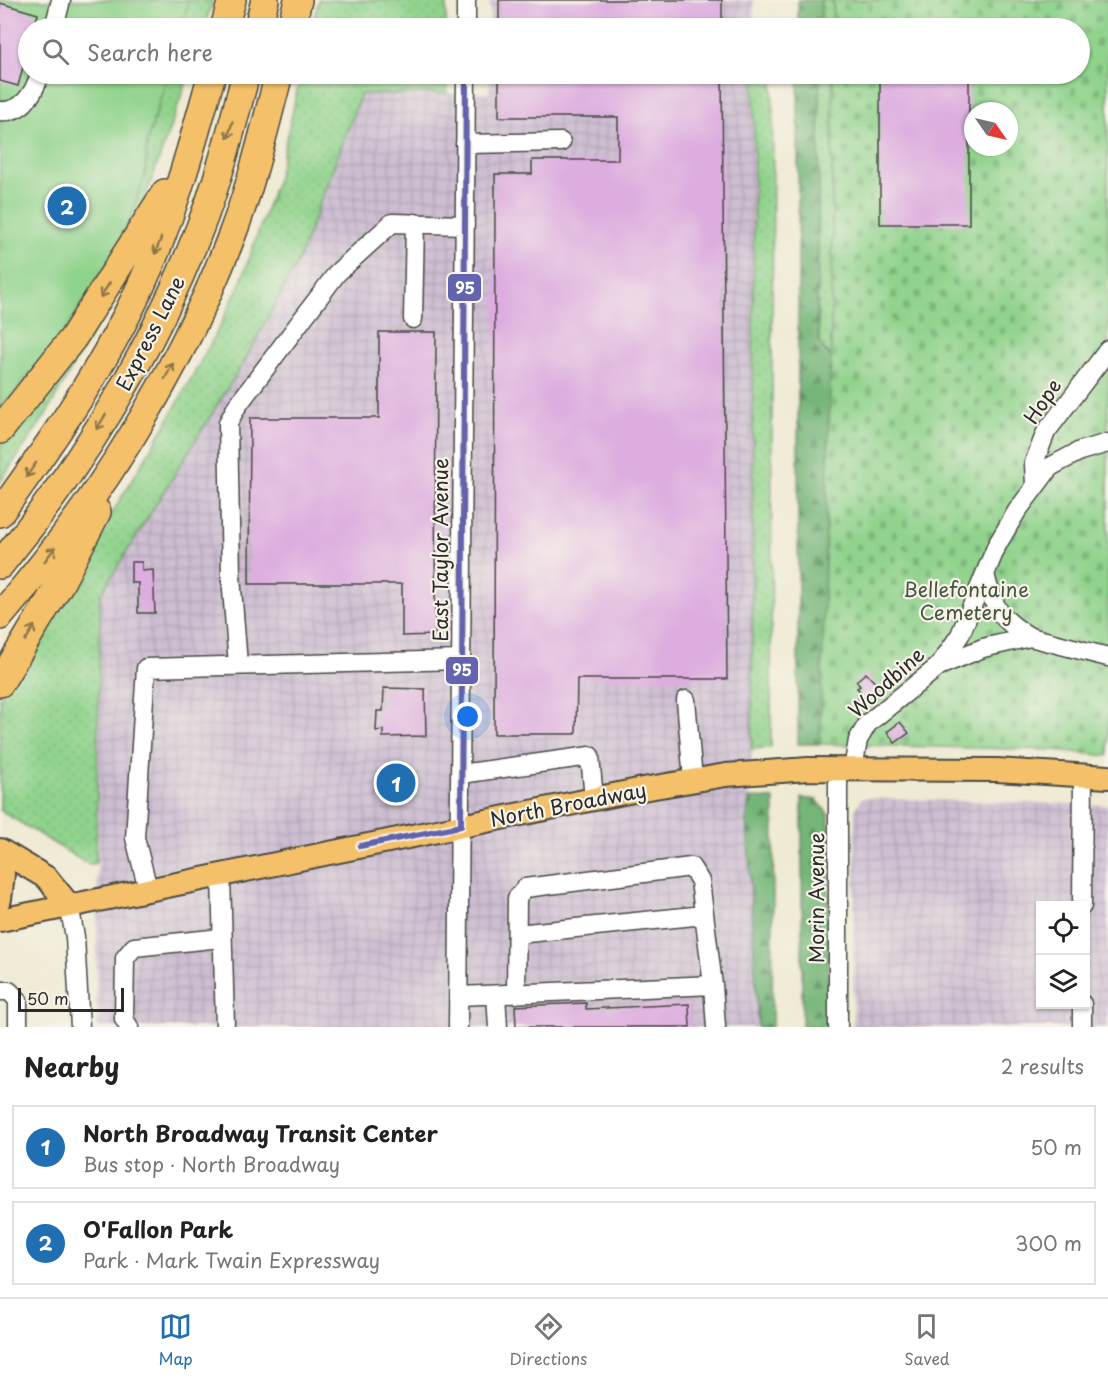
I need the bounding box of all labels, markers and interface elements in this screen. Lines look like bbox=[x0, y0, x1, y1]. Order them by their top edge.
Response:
search box bbox=[18, 18, 1090, 84]
icon: search bbox=[39, 35, 72, 68]
text: Search here bbox=[87, 35, 213, 68]
north arrow bbox=[964, 102, 1018, 156]
one-way arrow bbox=[224, 120, 236, 139]
pin: 2 bbox=[48, 184, 86, 228]
one-way arrow bbox=[152, 236, 163, 254]
street label: Express Lane bbox=[108, 270, 192, 396]
line badge: 95 bbox=[447, 273, 482, 302]
text: 95 bbox=[455, 275, 475, 299]
one-way arrow bbox=[98, 281, 111, 298]
one-way arrow bbox=[163, 363, 175, 380]
street label: Hope bbox=[1016, 372, 1068, 430]
one-way arrow bbox=[95, 414, 108, 431]
street label: East Taylor Avenue bbox=[425, 458, 455, 642]
one-way arrow bbox=[25, 461, 37, 477]
one-way arrow bbox=[44, 547, 56, 563]
park label: Bellefontaine Cemetery bbox=[903, 574, 1029, 627]
one-way arrow bbox=[25, 625, 37, 642]
street label: Woodbine bbox=[841, 640, 931, 724]
line badge: 95 bbox=[445, 656, 479, 685]
text: 95 bbox=[452, 657, 472, 681]
your location bbox=[453, 702, 482, 731]
pin: 1 bbox=[376, 760, 416, 806]
street label: North Broadway bbox=[487, 774, 649, 834]
street label: Morin Avenue bbox=[801, 833, 831, 963]
map controls bbox=[1036, 901, 1090, 1009]
button: locate bbox=[1036, 901, 1090, 955]
button: layers bbox=[1036, 955, 1090, 1009]
scale bar bbox=[18, 985, 124, 1012]
text: 50 m bbox=[27, 986, 68, 1010]
text: Nearby bbox=[24, 1047, 119, 1086]
text: 2 results bbox=[1001, 1051, 1084, 1081]
text: North Broadway Transit Center bbox=[83, 1116, 438, 1149]
text: 1 bbox=[41, 1132, 50, 1162]
text: 50 m bbox=[1030, 1132, 1082, 1162]
text: Bus stop · North Broadway bbox=[83, 1149, 340, 1179]
text: O'Fallon Park bbox=[83, 1212, 233, 1245]
text: 2 bbox=[38, 1228, 53, 1258]
text: 300 m bbox=[1015, 1228, 1082, 1258]
text: Park · Mark Twain Expressway bbox=[83, 1245, 380, 1275]
tab: Map bbox=[158, 1310, 193, 1370]
tab: Directions bbox=[509, 1310, 587, 1370]
tab: Saved bbox=[904, 1310, 950, 1370]

